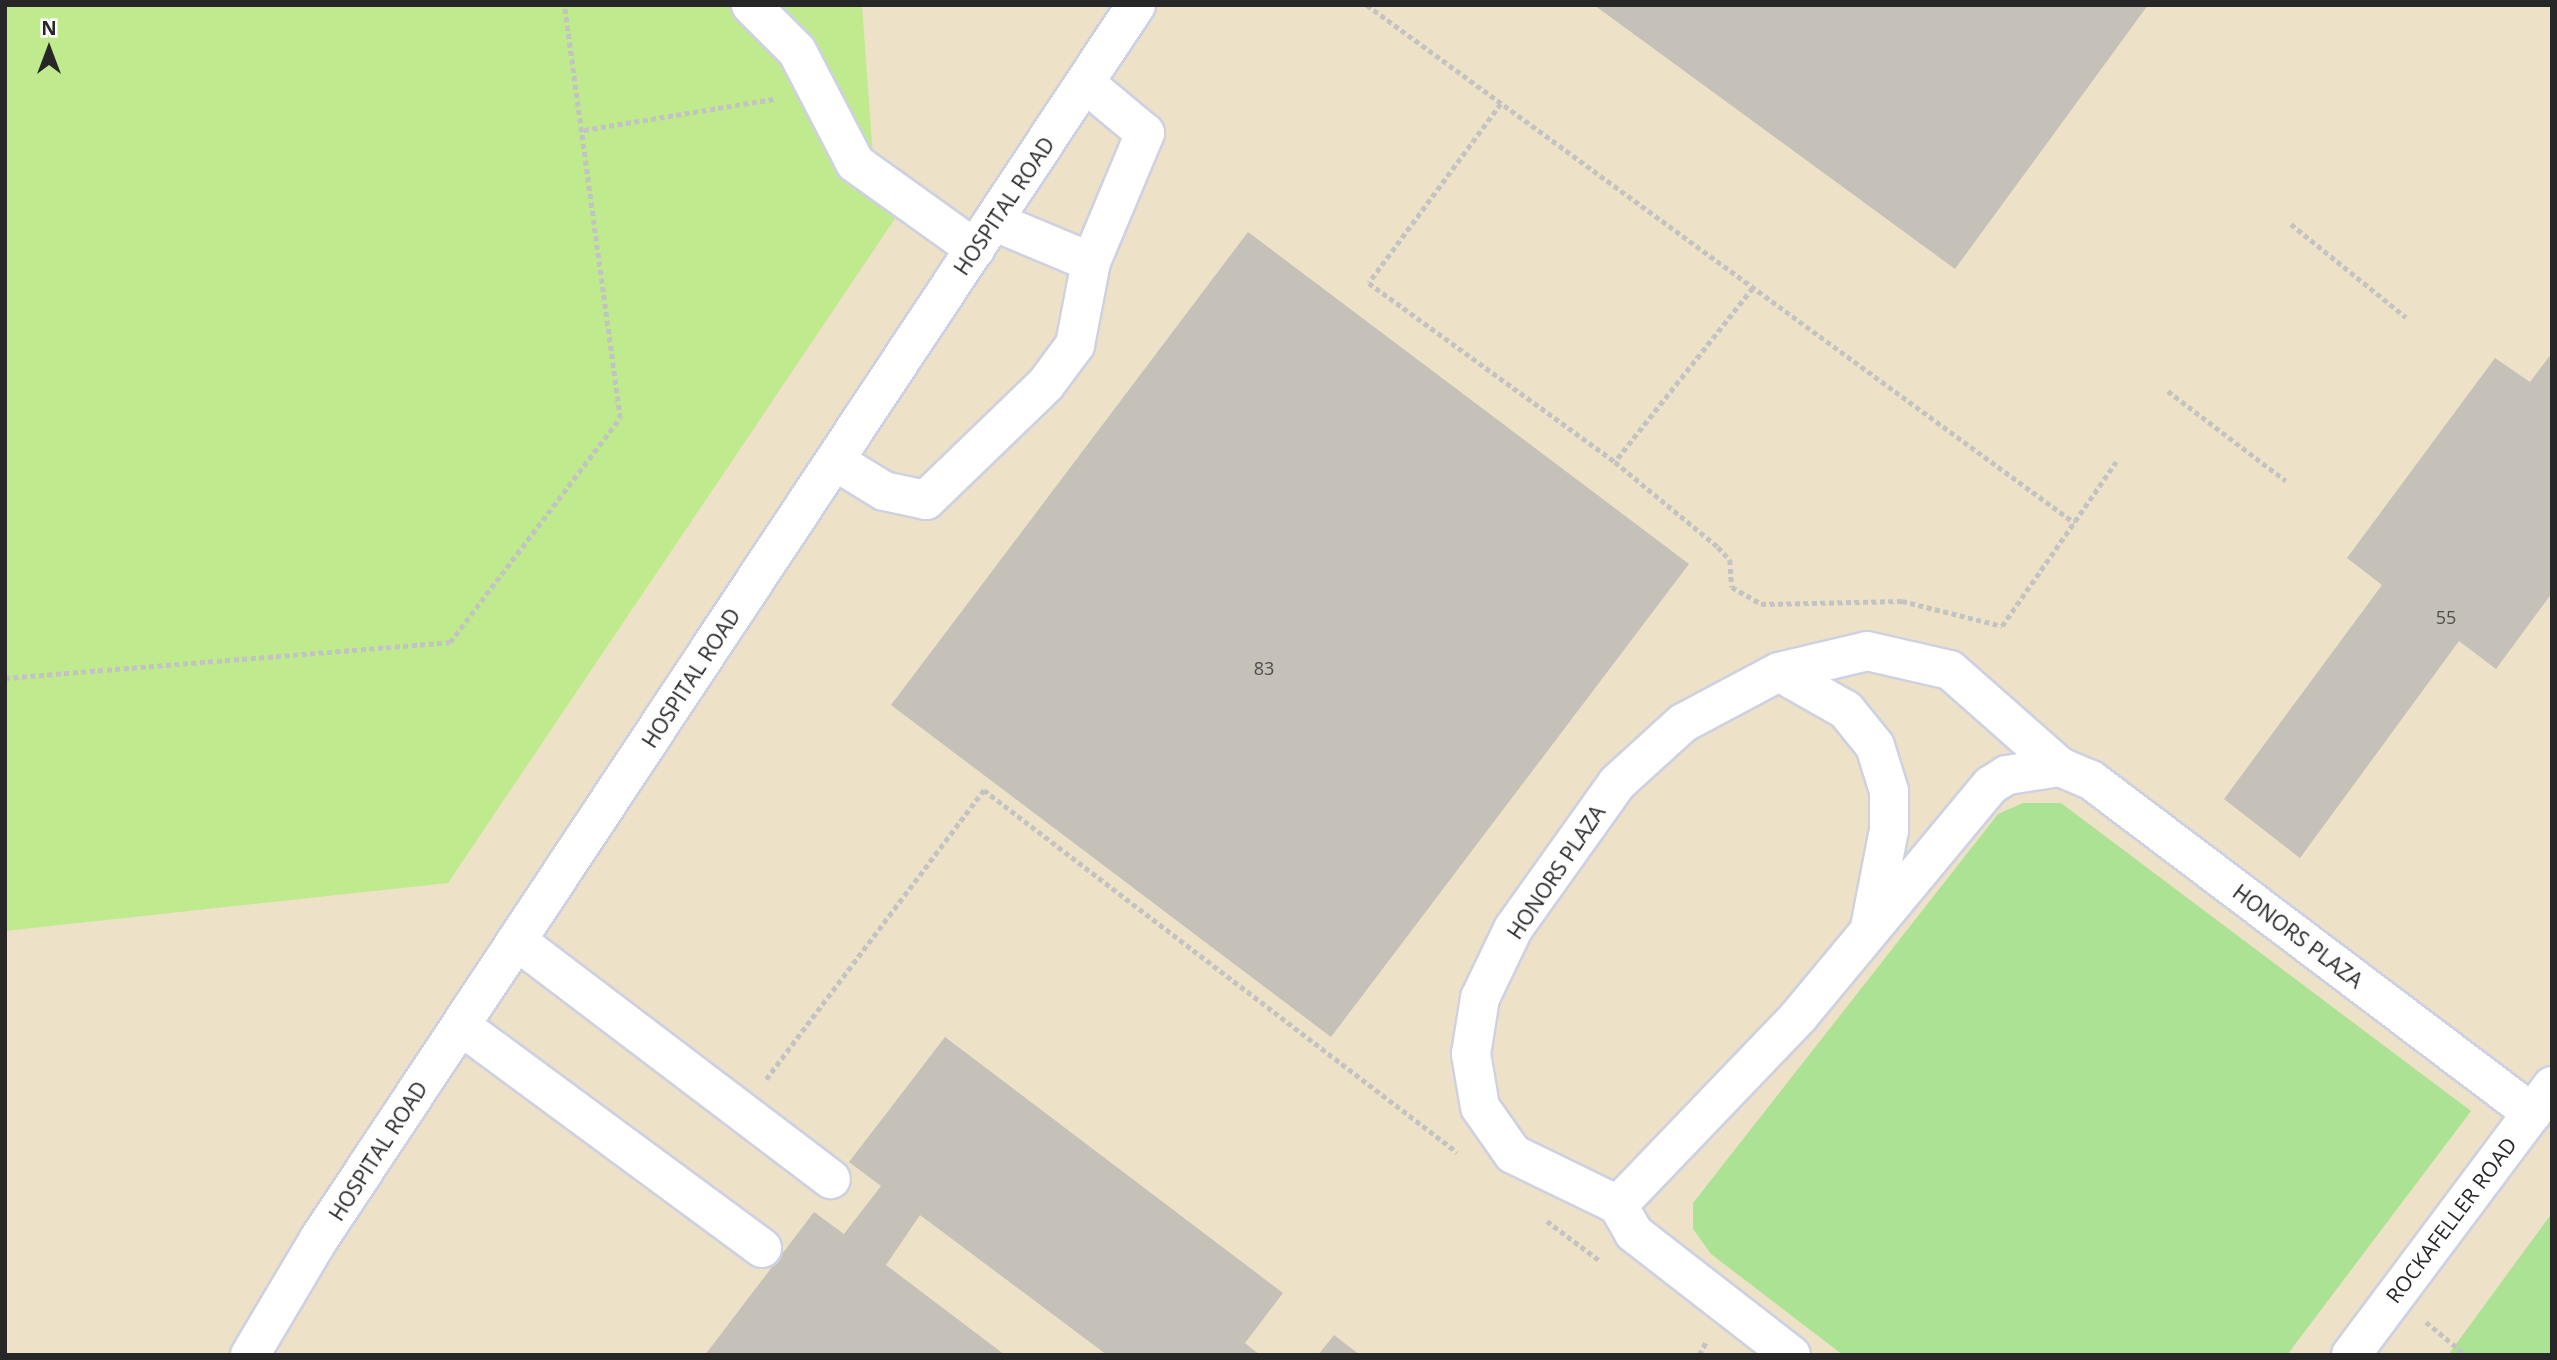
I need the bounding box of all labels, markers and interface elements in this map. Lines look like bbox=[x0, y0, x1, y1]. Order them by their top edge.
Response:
north arrow bbox=[14, 14, 84, 84]
text: N bbox=[41, 15, 57, 41]
street label: HOSPITAL ROAD bbox=[949, 132, 1059, 280]
street label: HOSPITAL ROAD bbox=[637, 604, 745, 752]
house number: 55 bbox=[2436, 606, 2456, 628]
house number: 83 bbox=[1254, 657, 1274, 679]
street label: HONORS PLAZA bbox=[1502, 800, 1610, 944]
street label: HONORS PLAZA bbox=[2228, 879, 2368, 993]
street label: HOSPITAL ROAD bbox=[324, 1077, 432, 1225]
street label: ROCKAFELLER ROAD bbox=[2380, 1132, 2522, 1308]

